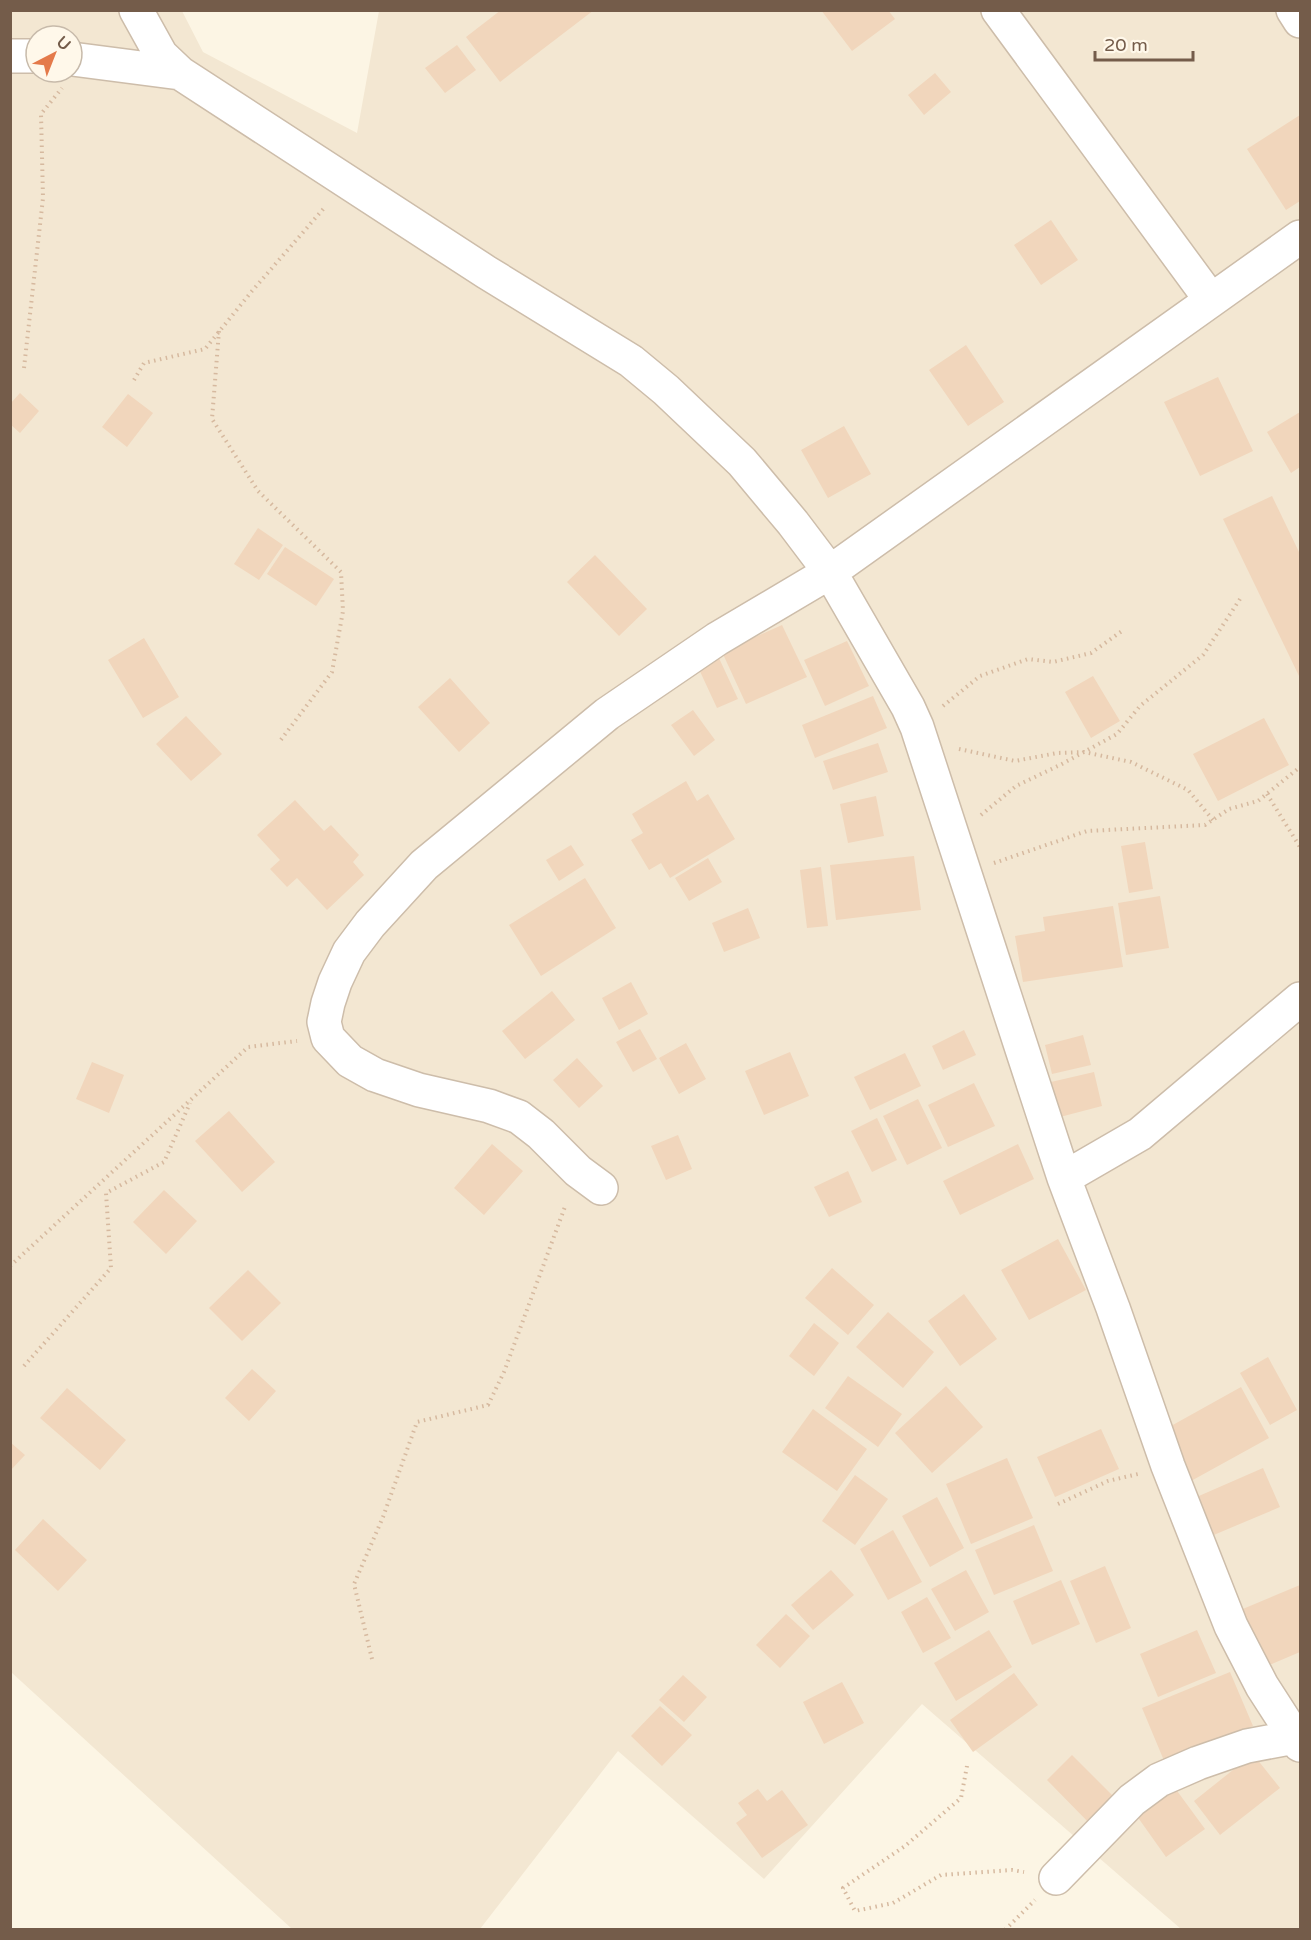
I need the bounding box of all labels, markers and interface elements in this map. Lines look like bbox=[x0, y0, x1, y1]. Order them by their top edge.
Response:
north arrow bbox=[24, 24, 84, 84]
scale bar bbox=[1095, 24, 1192, 62]
text: U bbox=[52, 32, 75, 55]
text: 20 m bbox=[1104, 34, 1148, 56]

